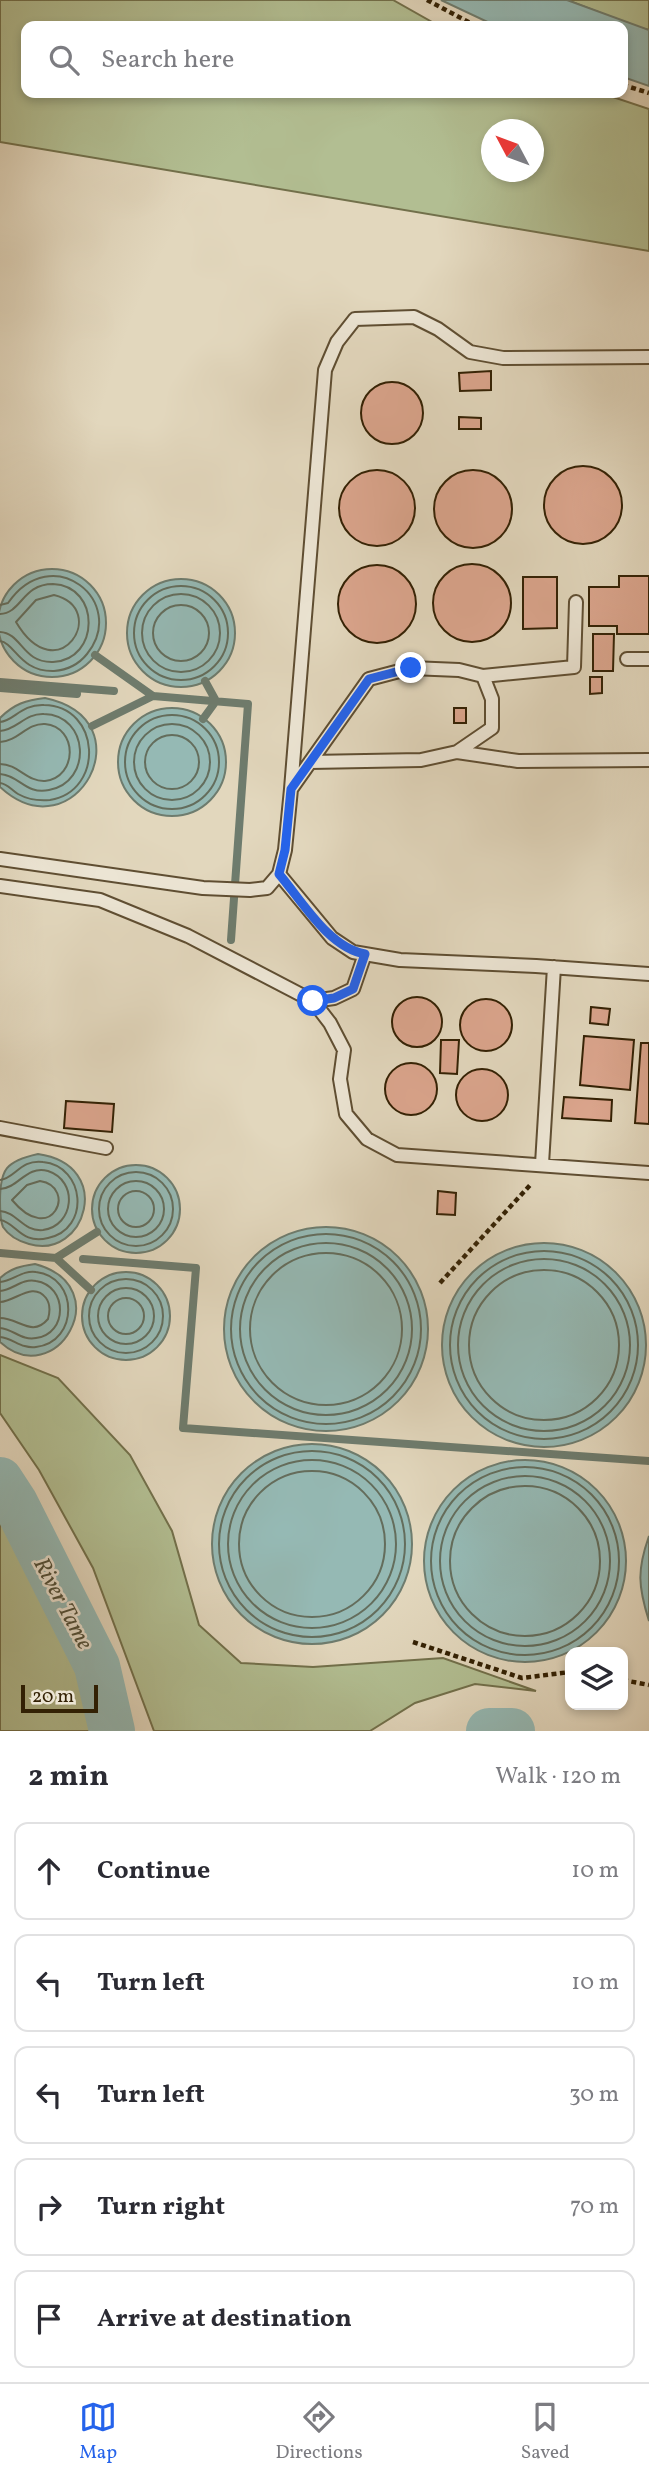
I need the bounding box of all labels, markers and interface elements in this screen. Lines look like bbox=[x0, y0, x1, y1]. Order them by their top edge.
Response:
search box bbox=[21, 21, 628, 98]
icon: search bbox=[45, 41, 83, 79]
text: Search here bbox=[101, 42, 234, 78]
north arrow bbox=[481, 119, 544, 182]
route end bbox=[395, 652, 426, 683]
route start bbox=[297, 985, 328, 1016]
water label: River Tame bbox=[25, 1552, 100, 1656]
map controls bbox=[565, 1647, 628, 1710]
button: layers bbox=[565, 1647, 628, 1710]
scale bar bbox=[21, 1682, 98, 1714]
text: 20 m bbox=[32, 1684, 74, 1710]
text: 2 min bbox=[28, 1756, 109, 1798]
text: Walk · 120 m bbox=[495, 1761, 621, 1793]
icon: ahead bbox=[30, 1852, 68, 1890]
text: Continue bbox=[97, 1853, 210, 1889]
text: 10 m bbox=[571, 1855, 619, 1887]
icon: left bbox=[30, 1964, 68, 2002]
text: Turn left bbox=[97, 1965, 205, 2001]
text: 10 m bbox=[571, 1967, 619, 1999]
icon: left bbox=[30, 2076, 68, 2114]
text: Turn left bbox=[97, 2077, 205, 2113]
text: 30 m bbox=[569, 2079, 619, 2111]
icon: right bbox=[30, 2188, 68, 2226]
text: Turn right bbox=[97, 2189, 225, 2225]
text: 70 m bbox=[570, 2191, 619, 2223]
icon: arrive bbox=[30, 2300, 68, 2338]
text: Arrive at destination bbox=[97, 2301, 352, 2337]
tab: Map bbox=[79, 2398, 117, 2466]
tab: Directions bbox=[276, 2398, 363, 2466]
tab: Saved bbox=[521, 2398, 570, 2466]

